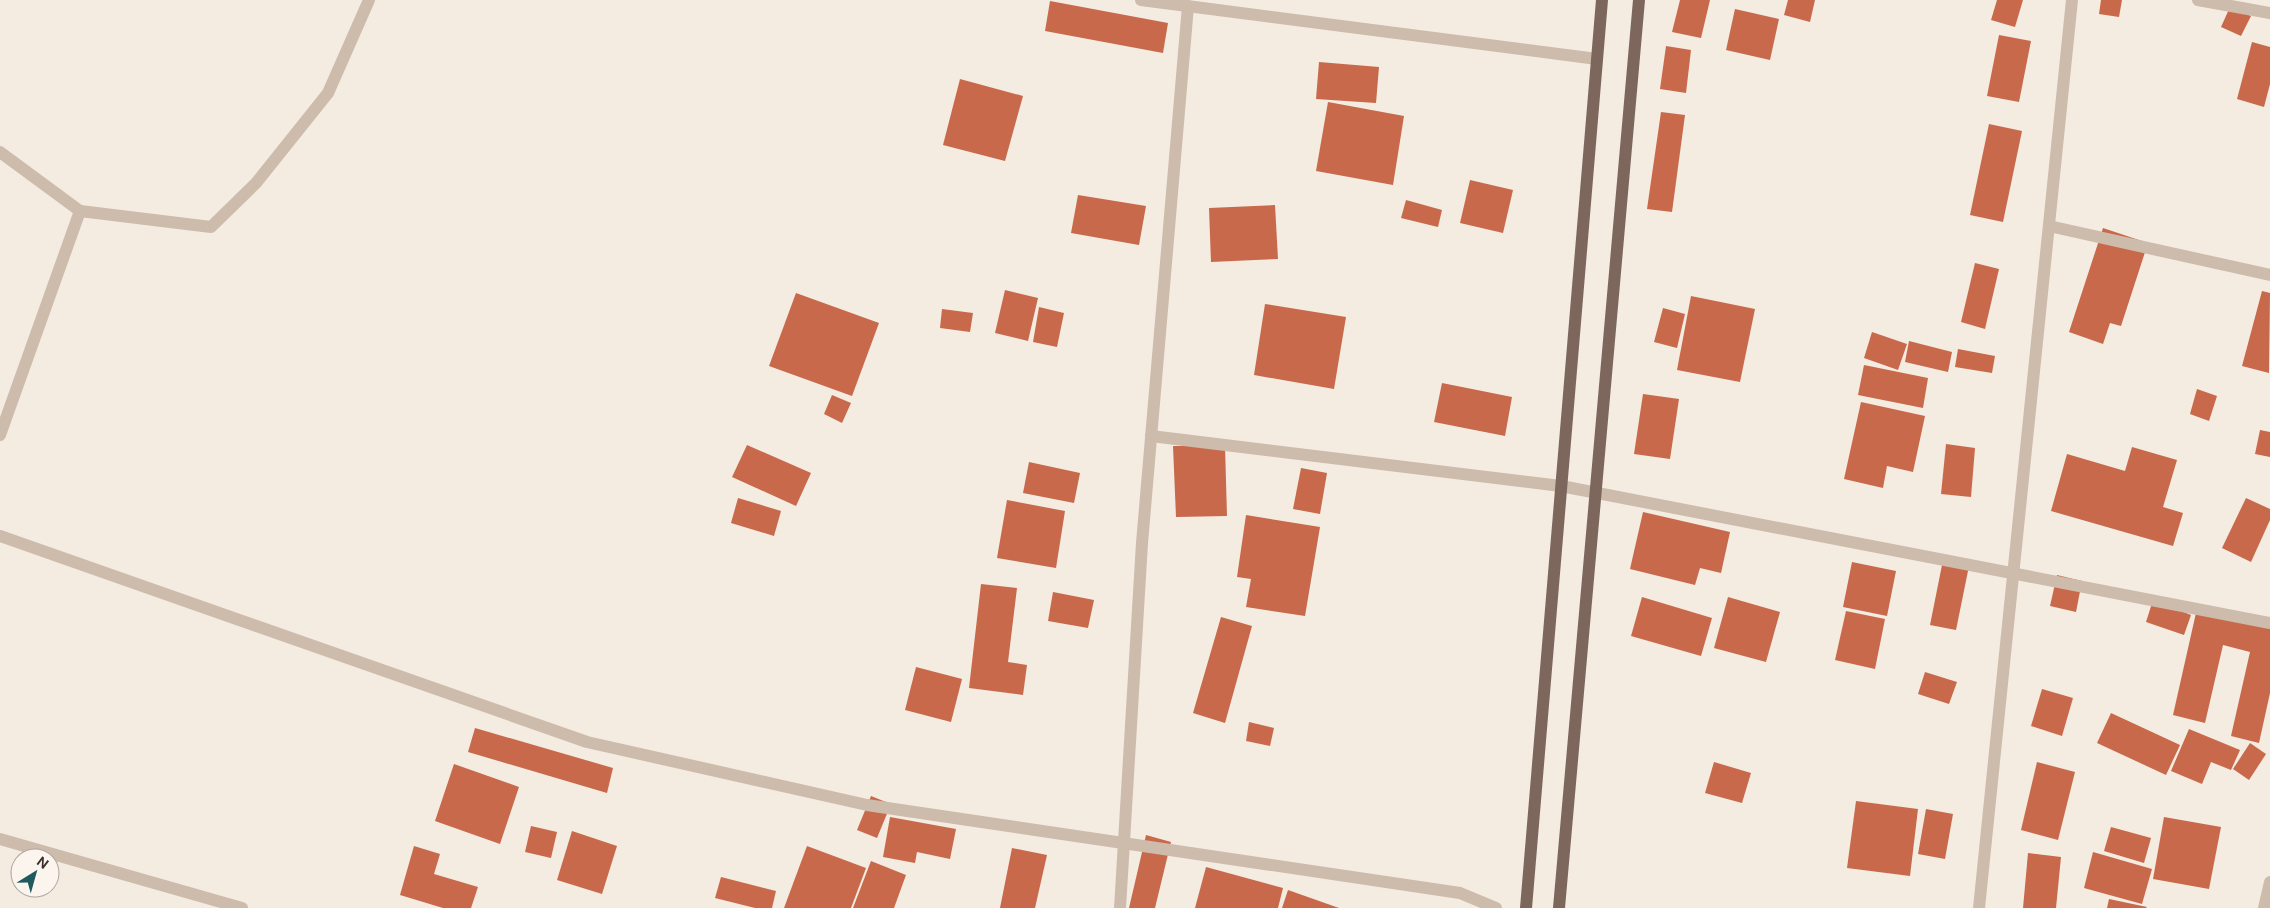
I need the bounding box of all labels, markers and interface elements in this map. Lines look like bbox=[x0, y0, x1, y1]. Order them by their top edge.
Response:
north arrow bbox=[10, 848, 60, 898]
text: N bbox=[33, 852, 52, 873]

